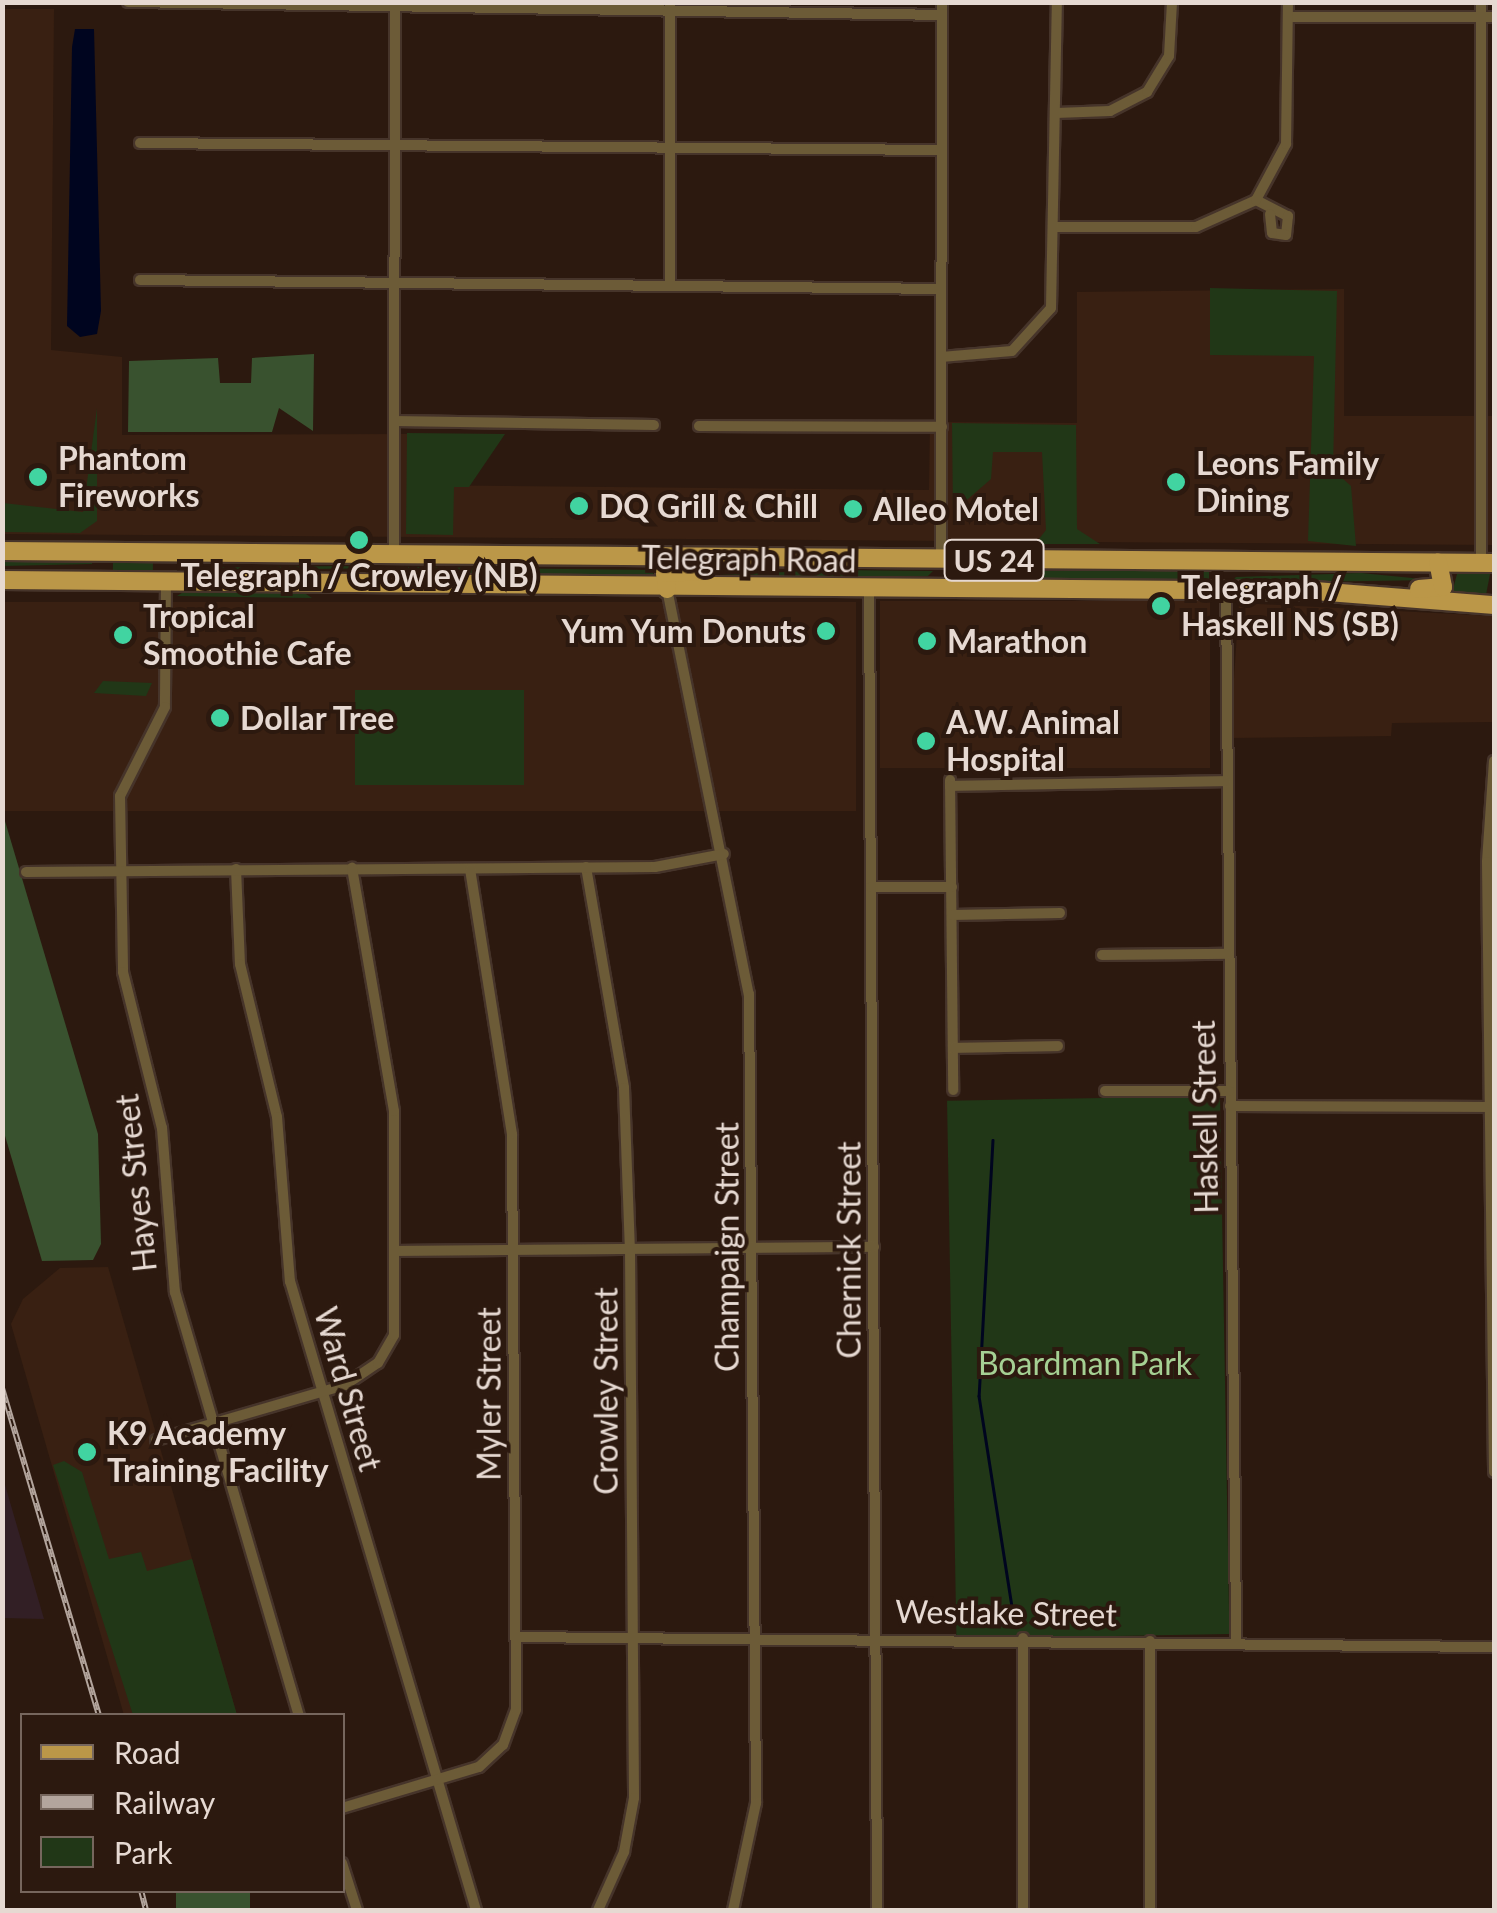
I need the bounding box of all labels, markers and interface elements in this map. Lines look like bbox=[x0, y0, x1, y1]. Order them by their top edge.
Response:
place label: Phantom Fireworks bbox=[58, 440, 199, 515]
place label: Leons Family Dining bbox=[1196, 445, 1379, 520]
marker: Phantom Fireworks bbox=[27, 466, 49, 488]
marker: Leons Family Dining bbox=[1165, 471, 1187, 493]
place label: DQ Grill & Chill bbox=[599, 487, 818, 525]
place label: Alleo Motel bbox=[873, 490, 1039, 528]
marker: DQ Grill & Chill bbox=[568, 495, 590, 517]
marker: Alleo Motel bbox=[842, 498, 864, 520]
marker: Telegraph / Crowley (NB) bbox=[348, 529, 370, 551]
road number: US 24 bbox=[942, 535, 1046, 585]
street label: Telegraph Road bbox=[641, 538, 857, 580]
place label: Telegraph / Crowley (NB) bbox=[180, 556, 538, 594]
place label: Telegraph / Haskell NS (SB) bbox=[1181, 569, 1399, 644]
marker: Telegraph / Haskell NS (SB) bbox=[1150, 595, 1172, 617]
place label: Tropical Smoothie Cafe bbox=[143, 598, 352, 673]
place label: Yum Yum Donuts bbox=[560, 612, 806, 650]
marker: Yum Yum Donuts bbox=[815, 620, 837, 642]
place label: Marathon bbox=[947, 622, 1087, 660]
marker: Tropical Smoothie Cafe bbox=[112, 624, 134, 646]
marker: Marathon bbox=[916, 630, 938, 652]
place label: Dollar Tree bbox=[240, 699, 396, 737]
place label: A.W. Animal Hospital bbox=[946, 704, 1121, 779]
marker: Dollar Tree bbox=[209, 707, 231, 729]
marker: A.W. Animal Hospital bbox=[915, 730, 937, 752]
street label: Haskell Street bbox=[1184, 1020, 1226, 1214]
street label: Hayes Street bbox=[108, 1092, 164, 1274]
street label: Champaign Street bbox=[708, 1122, 746, 1372]
street label: Chernick Street bbox=[830, 1141, 868, 1359]
street label: Crowley Street bbox=[587, 1287, 625, 1495]
street label: Ward Street bbox=[306, 1303, 390, 1475]
street label: Myler Street bbox=[470, 1307, 508, 1481]
park label: Boardman Park bbox=[978, 1344, 1192, 1382]
place label: K9 Academy Training Facility bbox=[107, 1415, 329, 1490]
marker: K9 Academy Training Facility bbox=[76, 1441, 98, 1463]
street label: Westlake Street bbox=[895, 1592, 1117, 1634]
legend bbox=[20, 1713, 345, 1893]
text: Road bbox=[114, 1734, 181, 1770]
text: Railway bbox=[114, 1784, 215, 1820]
text: Park bbox=[114, 1834, 173, 1870]

